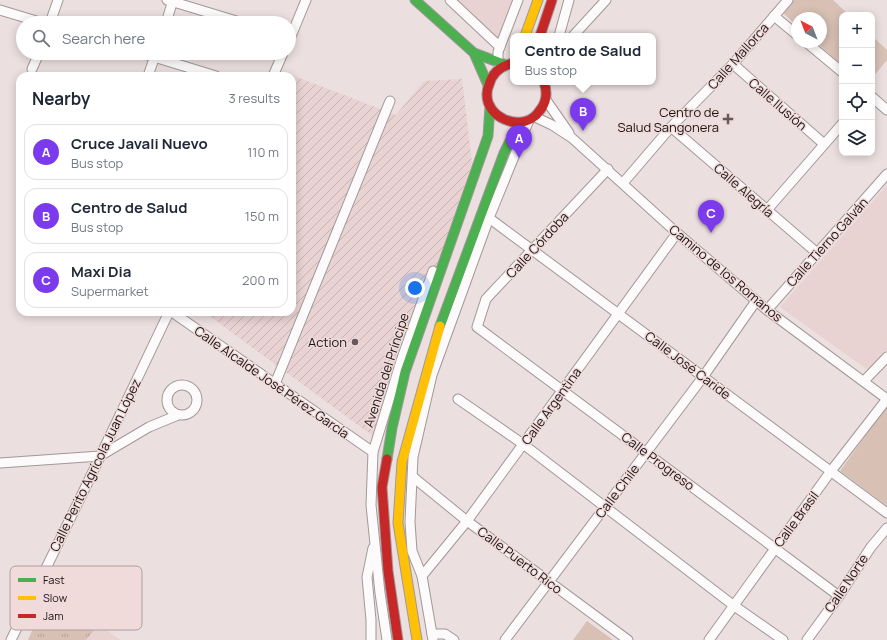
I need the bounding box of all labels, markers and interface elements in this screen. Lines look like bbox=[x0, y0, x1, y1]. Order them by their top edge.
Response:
north arrow bbox=[791, 12, 827, 48]
map controls bbox=[839, 12, 875, 156]
button: + bbox=[839, 12, 875, 48]
search box bbox=[16, 16, 296, 60]
street label: Calle Mallorca bbox=[703, 19, 773, 93]
icon: search bbox=[30, 27, 52, 49]
text: Search here bbox=[62, 28, 145, 49]
popup bbox=[510, 33, 656, 85]
text: Centro de Salud bbox=[525, 40, 641, 61]
button: − bbox=[839, 48, 875, 84]
text: Bus stop bbox=[525, 61, 577, 79]
street label: Calle Ilusión bbox=[745, 74, 811, 134]
button: locate bbox=[839, 84, 875, 120]
text: Nearby bbox=[32, 87, 90, 110]
text: 3 results bbox=[228, 89, 280, 107]
pin: B bbox=[570, 98, 596, 131]
place label: Centro de Salud Sangonera bbox=[617, 103, 719, 136]
marker: Centro de Salud Sangonera bbox=[722, 113, 734, 125]
button: layers bbox=[839, 120, 875, 156]
pin: A bbox=[506, 125, 532, 158]
text: Cruce Javali Nuevo bbox=[71, 133, 208, 154]
text: A bbox=[42, 143, 50, 161]
text: 110 m bbox=[247, 143, 279, 161]
text: Bus stop bbox=[71, 154, 123, 172]
street label: Calle Alegría bbox=[711, 160, 777, 220]
street label: Calle Tierno Galván bbox=[782, 193, 872, 291]
text: Centro de Salud bbox=[71, 197, 188, 218]
pin: C bbox=[698, 200, 724, 233]
text: B bbox=[42, 207, 50, 225]
text: 150 m bbox=[245, 207, 279, 225]
street label: Calle Córdoba bbox=[502, 208, 572, 282]
text: Bus stop bbox=[71, 218, 123, 236]
street label: Camino de los Romanos bbox=[666, 220, 787, 326]
text: Maxi Dia bbox=[71, 261, 131, 282]
text: C bbox=[41, 271, 51, 289]
text: 200 m bbox=[242, 271, 279, 289]
your location bbox=[405, 278, 425, 298]
text: Supermarket bbox=[71, 282, 149, 300]
street label: Avenida del Príncipe bbox=[359, 310, 413, 429]
street label: Calle Alcalde José Pérez García bbox=[191, 321, 353, 443]
street label: Calle José Caride bbox=[641, 327, 735, 403]
place label: Action bbox=[308, 333, 347, 351]
marker: Action bbox=[350, 337, 360, 347]
street label: Calle Argentina bbox=[517, 364, 585, 448]
street label: Calle Perito Agrícola Juan López bbox=[45, 375, 145, 554]
street label: Calle Progreso bbox=[618, 428, 699, 495]
street label: Calle Chile bbox=[591, 460, 644, 522]
street label: Calle Brasil bbox=[770, 487, 822, 551]
street label: Calle Puerto Rico bbox=[474, 522, 566, 598]
street label: Calle Norte bbox=[820, 550, 872, 616]
legend bbox=[10, 566, 142, 630]
text: Fast bbox=[43, 572, 65, 587]
text: Slow bbox=[43, 590, 68, 605]
text: Jam bbox=[43, 608, 64, 623]

